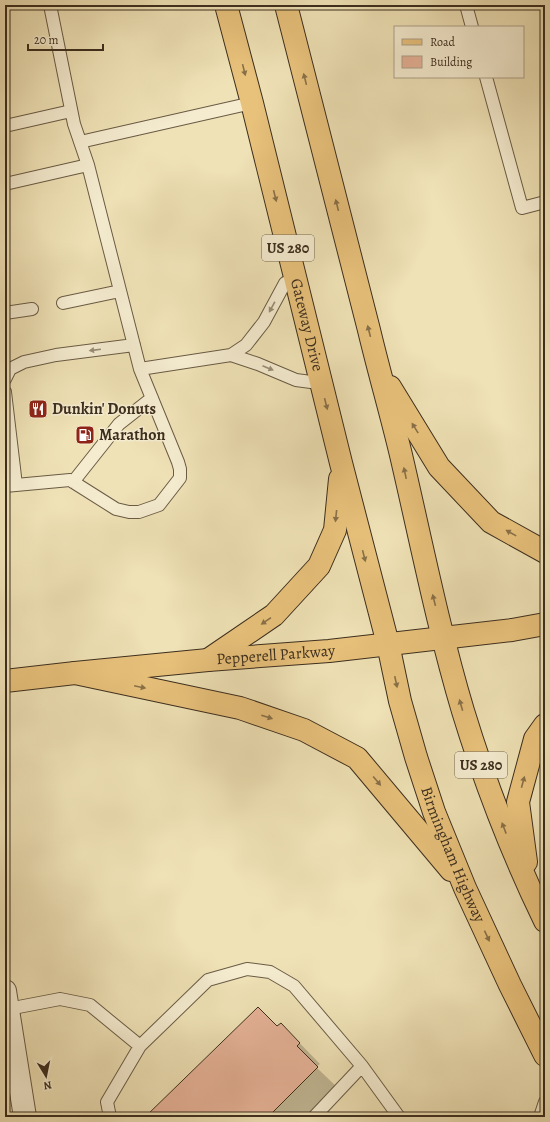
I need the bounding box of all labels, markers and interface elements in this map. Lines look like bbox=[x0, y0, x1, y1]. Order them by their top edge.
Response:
scale bar bbox=[28, 26, 103, 52]
legend bbox=[394, 26, 524, 78]
text: 20 m bbox=[34, 32, 58, 48]
text: Road bbox=[430, 34, 456, 50]
text: Building bbox=[430, 54, 472, 70]
one-way arrow bbox=[241, 64, 247, 76]
one-way arrow bbox=[302, 72, 308, 84]
one-way arrow bbox=[272, 190, 278, 202]
one-way arrow bbox=[334, 198, 340, 210]
road number: US 280 bbox=[262, 235, 314, 261]
street label: Gateway Drive bbox=[285, 276, 329, 374]
one-way arrow bbox=[268, 301, 275, 313]
one-way arrow bbox=[366, 324, 372, 336]
one-way arrow bbox=[89, 347, 101, 353]
one-way arrow bbox=[262, 364, 274, 371]
restaurant icon: Dunkin' Donuts bbox=[27, 398, 49, 420]
place label: Dunkin' Donuts bbox=[52, 398, 156, 420]
one-way arrow bbox=[324, 398, 330, 410]
one-way arrow bbox=[411, 423, 419, 433]
fuel station icon: Marathon bbox=[74, 424, 96, 446]
place label: Marathon bbox=[99, 424, 165, 446]
one-way arrow bbox=[402, 467, 408, 479]
one-way arrow bbox=[333, 510, 339, 522]
one-way arrow bbox=[505, 529, 517, 536]
one-way arrow bbox=[362, 549, 368, 562]
one-way arrow bbox=[431, 594, 437, 606]
one-way arrow bbox=[260, 617, 271, 625]
street label: Pepperell Parkway bbox=[216, 639, 337, 670]
one-way arrow bbox=[393, 676, 399, 688]
one-way arrow bbox=[134, 685, 146, 691]
one-way arrow bbox=[458, 698, 464, 710]
one-way arrow bbox=[261, 715, 273, 721]
road number: US 280 bbox=[455, 752, 507, 778]
one-way arrow bbox=[521, 775, 527, 788]
one-way arrow bbox=[372, 776, 381, 787]
street label: Birmingham Highway bbox=[415, 784, 491, 927]
one-way arrow bbox=[500, 821, 506, 833]
one-way arrow bbox=[484, 930, 490, 941]
north arrow bbox=[26, 1056, 66, 1096]
text: N bbox=[42, 1077, 53, 1093]

